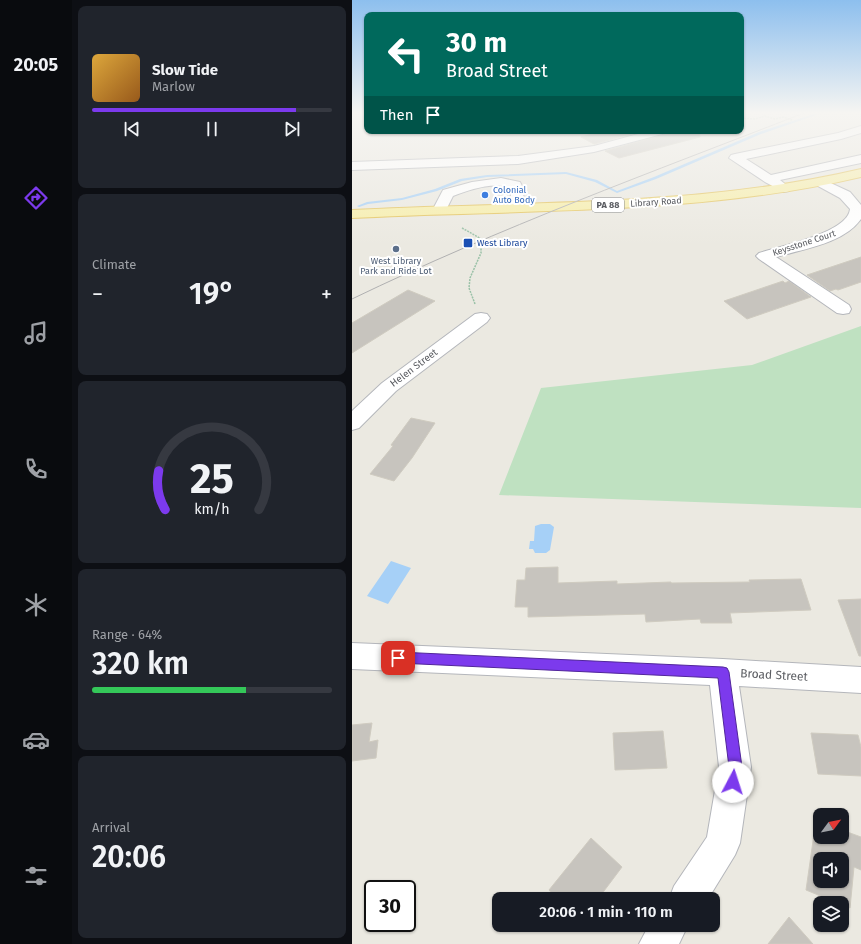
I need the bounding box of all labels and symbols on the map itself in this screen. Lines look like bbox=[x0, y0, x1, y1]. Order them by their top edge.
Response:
place label: Colonial Auto Body bbox=[493, 185, 535, 205]
marker: Colonial Auto Body bbox=[480, 190, 490, 200]
street label: Library Road bbox=[630, 195, 682, 209]
road number: PA 88 bbox=[592, 198, 624, 212]
street label: Keysstone Court bbox=[771, 228, 838, 258]
marker: West Library bbox=[462, 237, 474, 249]
place label: West Library bbox=[477, 238, 528, 248]
marker: West Library Park and Ride Lot bbox=[391, 244, 401, 254]
place label: West Library Park and Ride Lot bbox=[360, 256, 432, 276]
street label: Helen Street bbox=[388, 346, 440, 390]
pin bbox=[381, 641, 415, 675]
street label: Broad Street bbox=[740, 666, 809, 684]
position arrow bbox=[712, 761, 754, 803]
north arrow bbox=[813, 808, 849, 844]
speed limit sign: 30 bbox=[364, 880, 416, 932]

